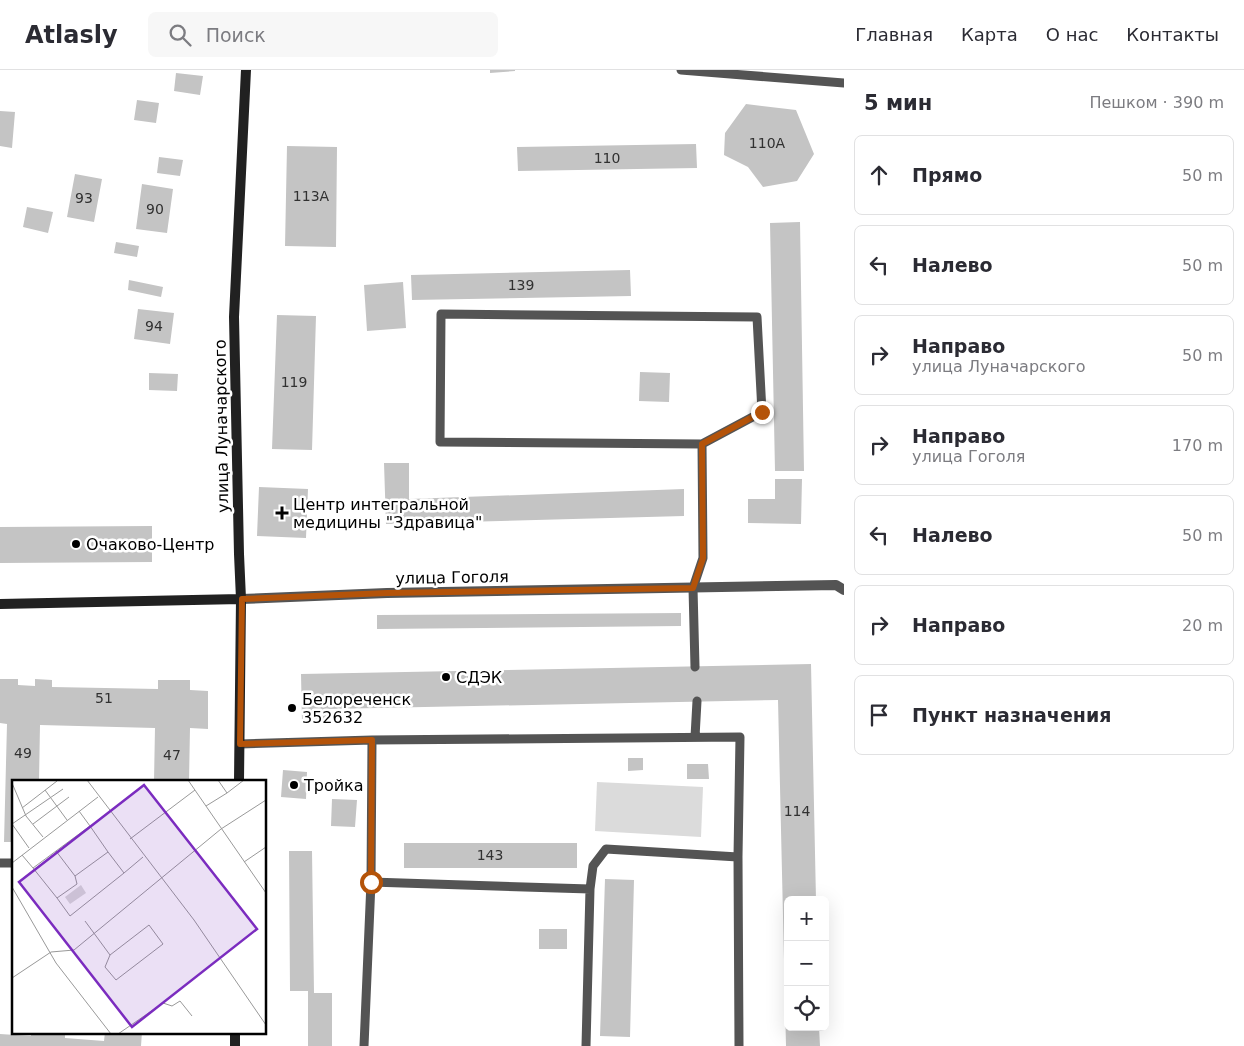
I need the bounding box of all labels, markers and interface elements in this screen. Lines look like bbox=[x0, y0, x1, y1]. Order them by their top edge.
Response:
search box bbox=[148, 12, 498, 57]
text: Atlasly bbox=[25, 21, 118, 49]
icon: search bbox=[166, 21, 194, 49]
text: Поиск bbox=[206, 24, 266, 46]
text: Главная bbox=[855, 24, 933, 45]
text: Карта bbox=[961, 24, 1018, 45]
text: О нас bbox=[1046, 24, 1098, 45]
text: Контакты bbox=[1126, 24, 1219, 45]
text: 5 мин bbox=[864, 91, 932, 115]
text: Пешком · 390 m bbox=[1089, 93, 1224, 112]
house number: 110А bbox=[749, 135, 786, 151]
house number: 110 bbox=[594, 150, 620, 166]
icon: ahead bbox=[865, 161, 893, 189]
text: Прямо bbox=[912, 164, 982, 186]
text: 50 m bbox=[1182, 166, 1223, 185]
house number: 113А bbox=[293, 188, 330, 204]
house number: 93 bbox=[75, 190, 93, 206]
house number: 90 bbox=[146, 201, 164, 217]
icon: left bbox=[865, 251, 893, 279]
text: Налево bbox=[912, 254, 993, 276]
text: 50 m bbox=[1182, 256, 1223, 275]
house number: 139 bbox=[508, 277, 534, 293]
house number: 94 bbox=[145, 318, 163, 334]
text: Направо bbox=[912, 335, 1005, 357]
street label: улица Луначарского bbox=[210, 339, 233, 513]
icon: right bbox=[865, 341, 893, 369]
text: 50 m bbox=[1182, 346, 1223, 365]
text: улица Луначарского bbox=[912, 357, 1086, 376]
house number: 119 bbox=[281, 374, 307, 390]
route end bbox=[751, 401, 774, 424]
text: Направо bbox=[912, 425, 1005, 447]
icon: right bbox=[865, 431, 893, 459]
text: 170 m bbox=[1172, 436, 1223, 455]
text: улица Гоголя bbox=[912, 447, 1025, 466]
place label: Центр интегральной медицины "Здравица" bbox=[293, 495, 482, 532]
marker: Центр интегральной медицины "Здравица" bbox=[275, 506, 289, 520]
icon: left bbox=[865, 521, 893, 549]
text: Налево bbox=[912, 524, 993, 546]
text: 50 m bbox=[1182, 526, 1223, 545]
place label: Очаково-Центр bbox=[86, 535, 215, 554]
marker: Очаково-Центр bbox=[70, 538, 82, 550]
street label: улица Гоголя bbox=[395, 567, 509, 588]
icon: right bbox=[865, 611, 893, 639]
text: Направо bbox=[912, 614, 1005, 636]
text: 20 m bbox=[1182, 616, 1223, 635]
place label: СДЭК bbox=[456, 668, 503, 687]
marker: СДЭК bbox=[440, 671, 452, 683]
house number: 51 bbox=[95, 690, 113, 706]
place label: Белореченск 352632 bbox=[302, 690, 411, 727]
icon: arrive bbox=[865, 701, 893, 729]
marker: Белореченск 352632 bbox=[286, 702, 298, 714]
text: Пункт назначения bbox=[912, 704, 1111, 726]
house number: 49 bbox=[14, 745, 32, 761]
house number: 47 bbox=[163, 747, 181, 763]
place label: Тройка bbox=[303, 776, 364, 795]
marker: Тройка bbox=[288, 779, 300, 791]
inset map bbox=[12, 780, 266, 1034]
house number: 114 bbox=[784, 803, 810, 819]
house number: 143 bbox=[477, 847, 503, 863]
route start bbox=[360, 871, 383, 894]
map controls bbox=[784, 896, 829, 1031]
button: + bbox=[784, 896, 829, 941]
button: − bbox=[784, 941, 829, 986]
button: locate bbox=[784, 986, 829, 1031]

